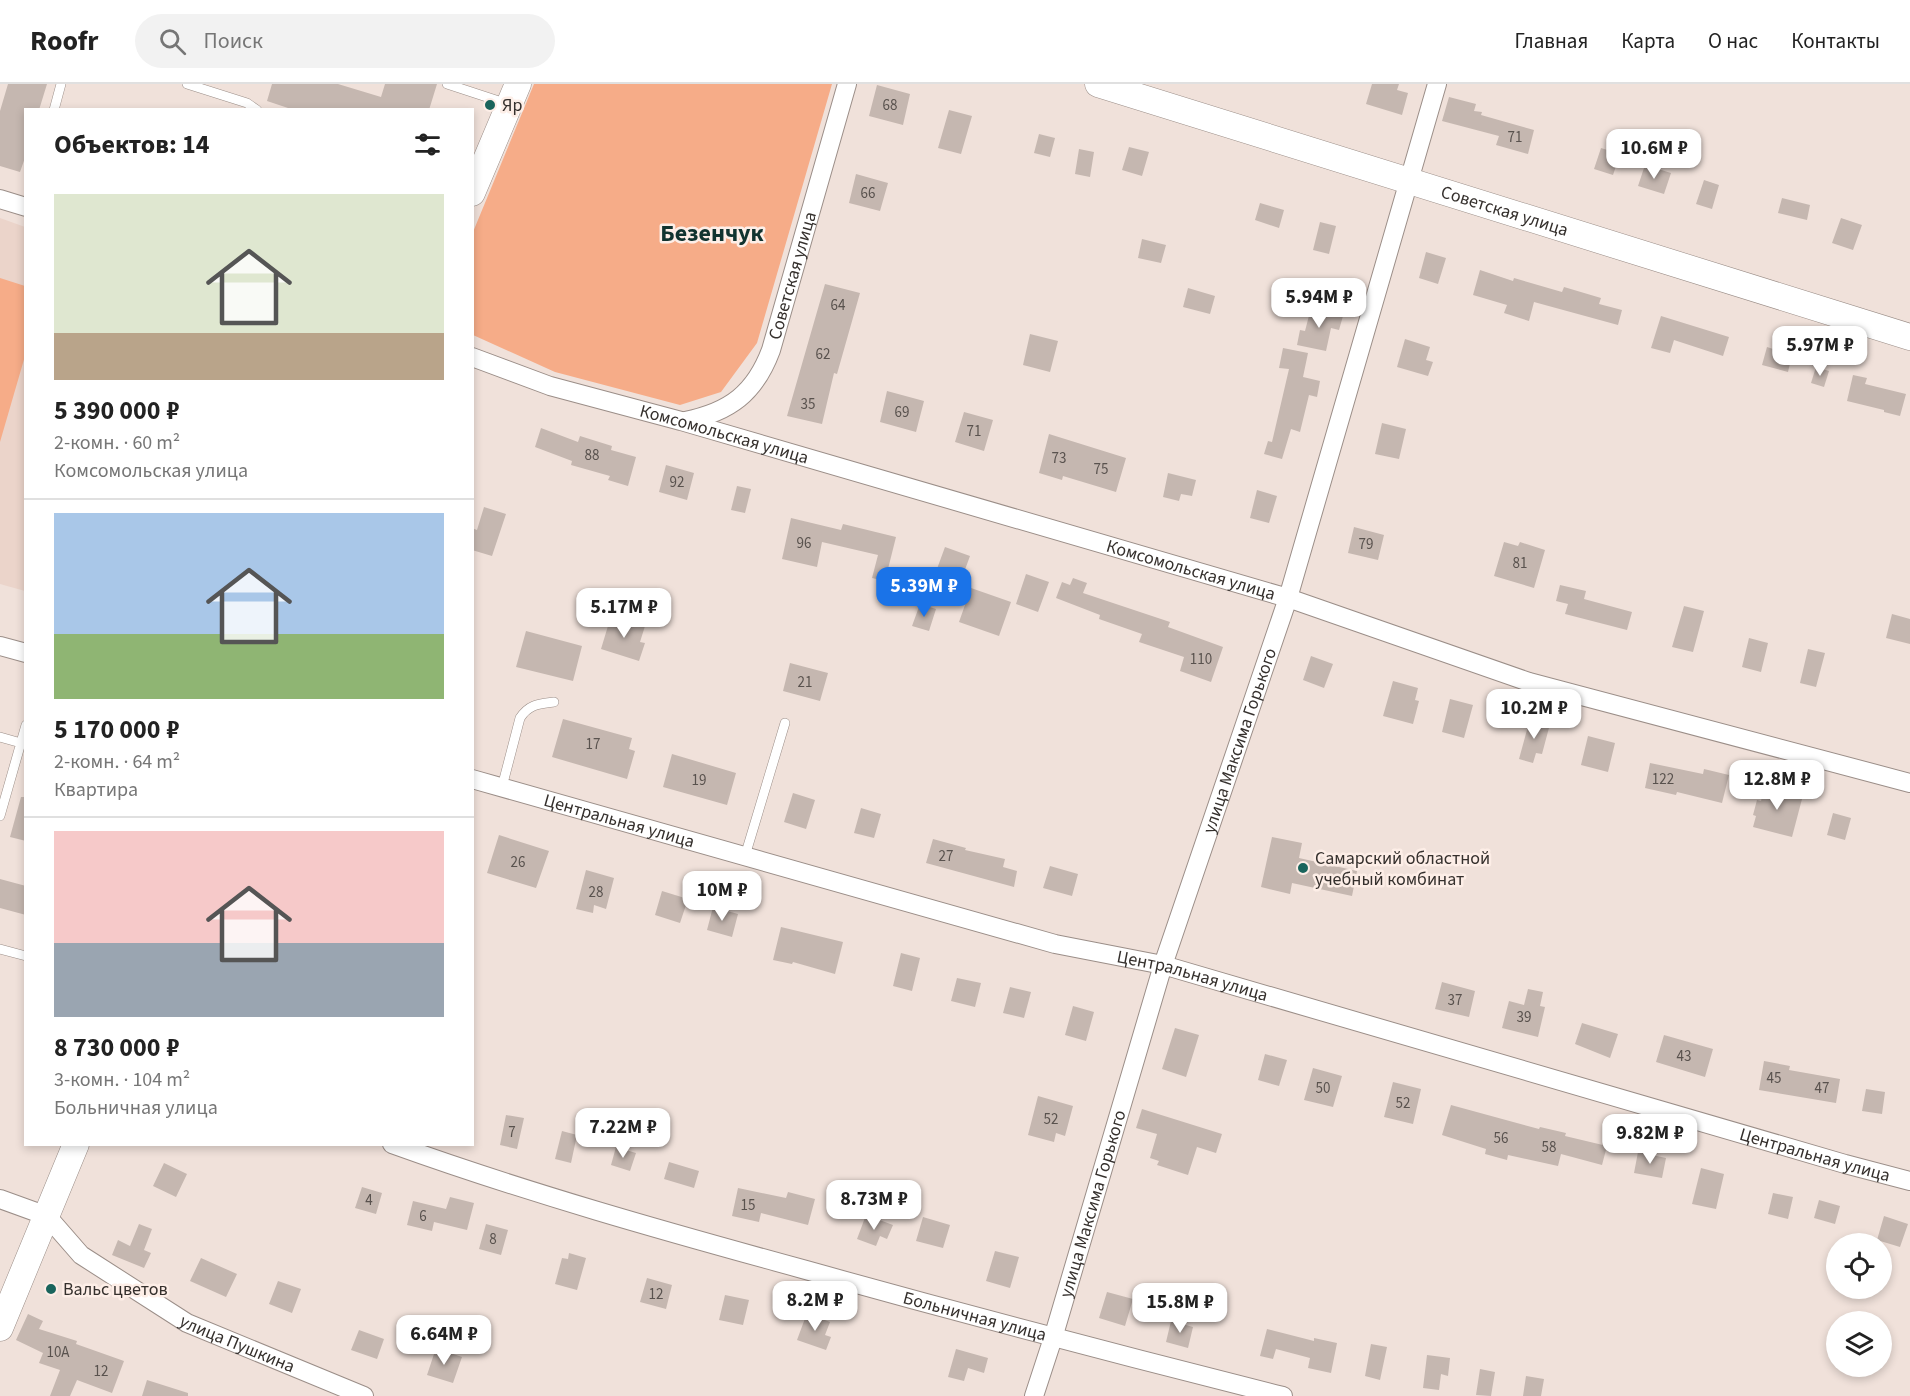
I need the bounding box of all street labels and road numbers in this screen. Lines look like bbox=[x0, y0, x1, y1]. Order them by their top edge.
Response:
street label: Советская улица bbox=[1438, 179, 1572, 242]
street label: Советская улица bbox=[762, 209, 822, 343]
street label: Комсомольская улица bbox=[637, 398, 812, 470]
street label: Комсомольская улица bbox=[1104, 533, 1278, 606]
street label: улица Максима Горького bbox=[1196, 644, 1283, 837]
street label: Центральная улица bbox=[541, 787, 697, 854]
street label: Центральная улица bbox=[1115, 944, 1271, 1007]
street label: улица Максима Горького bbox=[1053, 1107, 1132, 1301]
street label: Центральная улица bbox=[1737, 1121, 1893, 1188]
street label: Больничная улица bbox=[900, 1285, 1049, 1347]
street label: улица Пушкина bbox=[174, 1309, 299, 1379]

